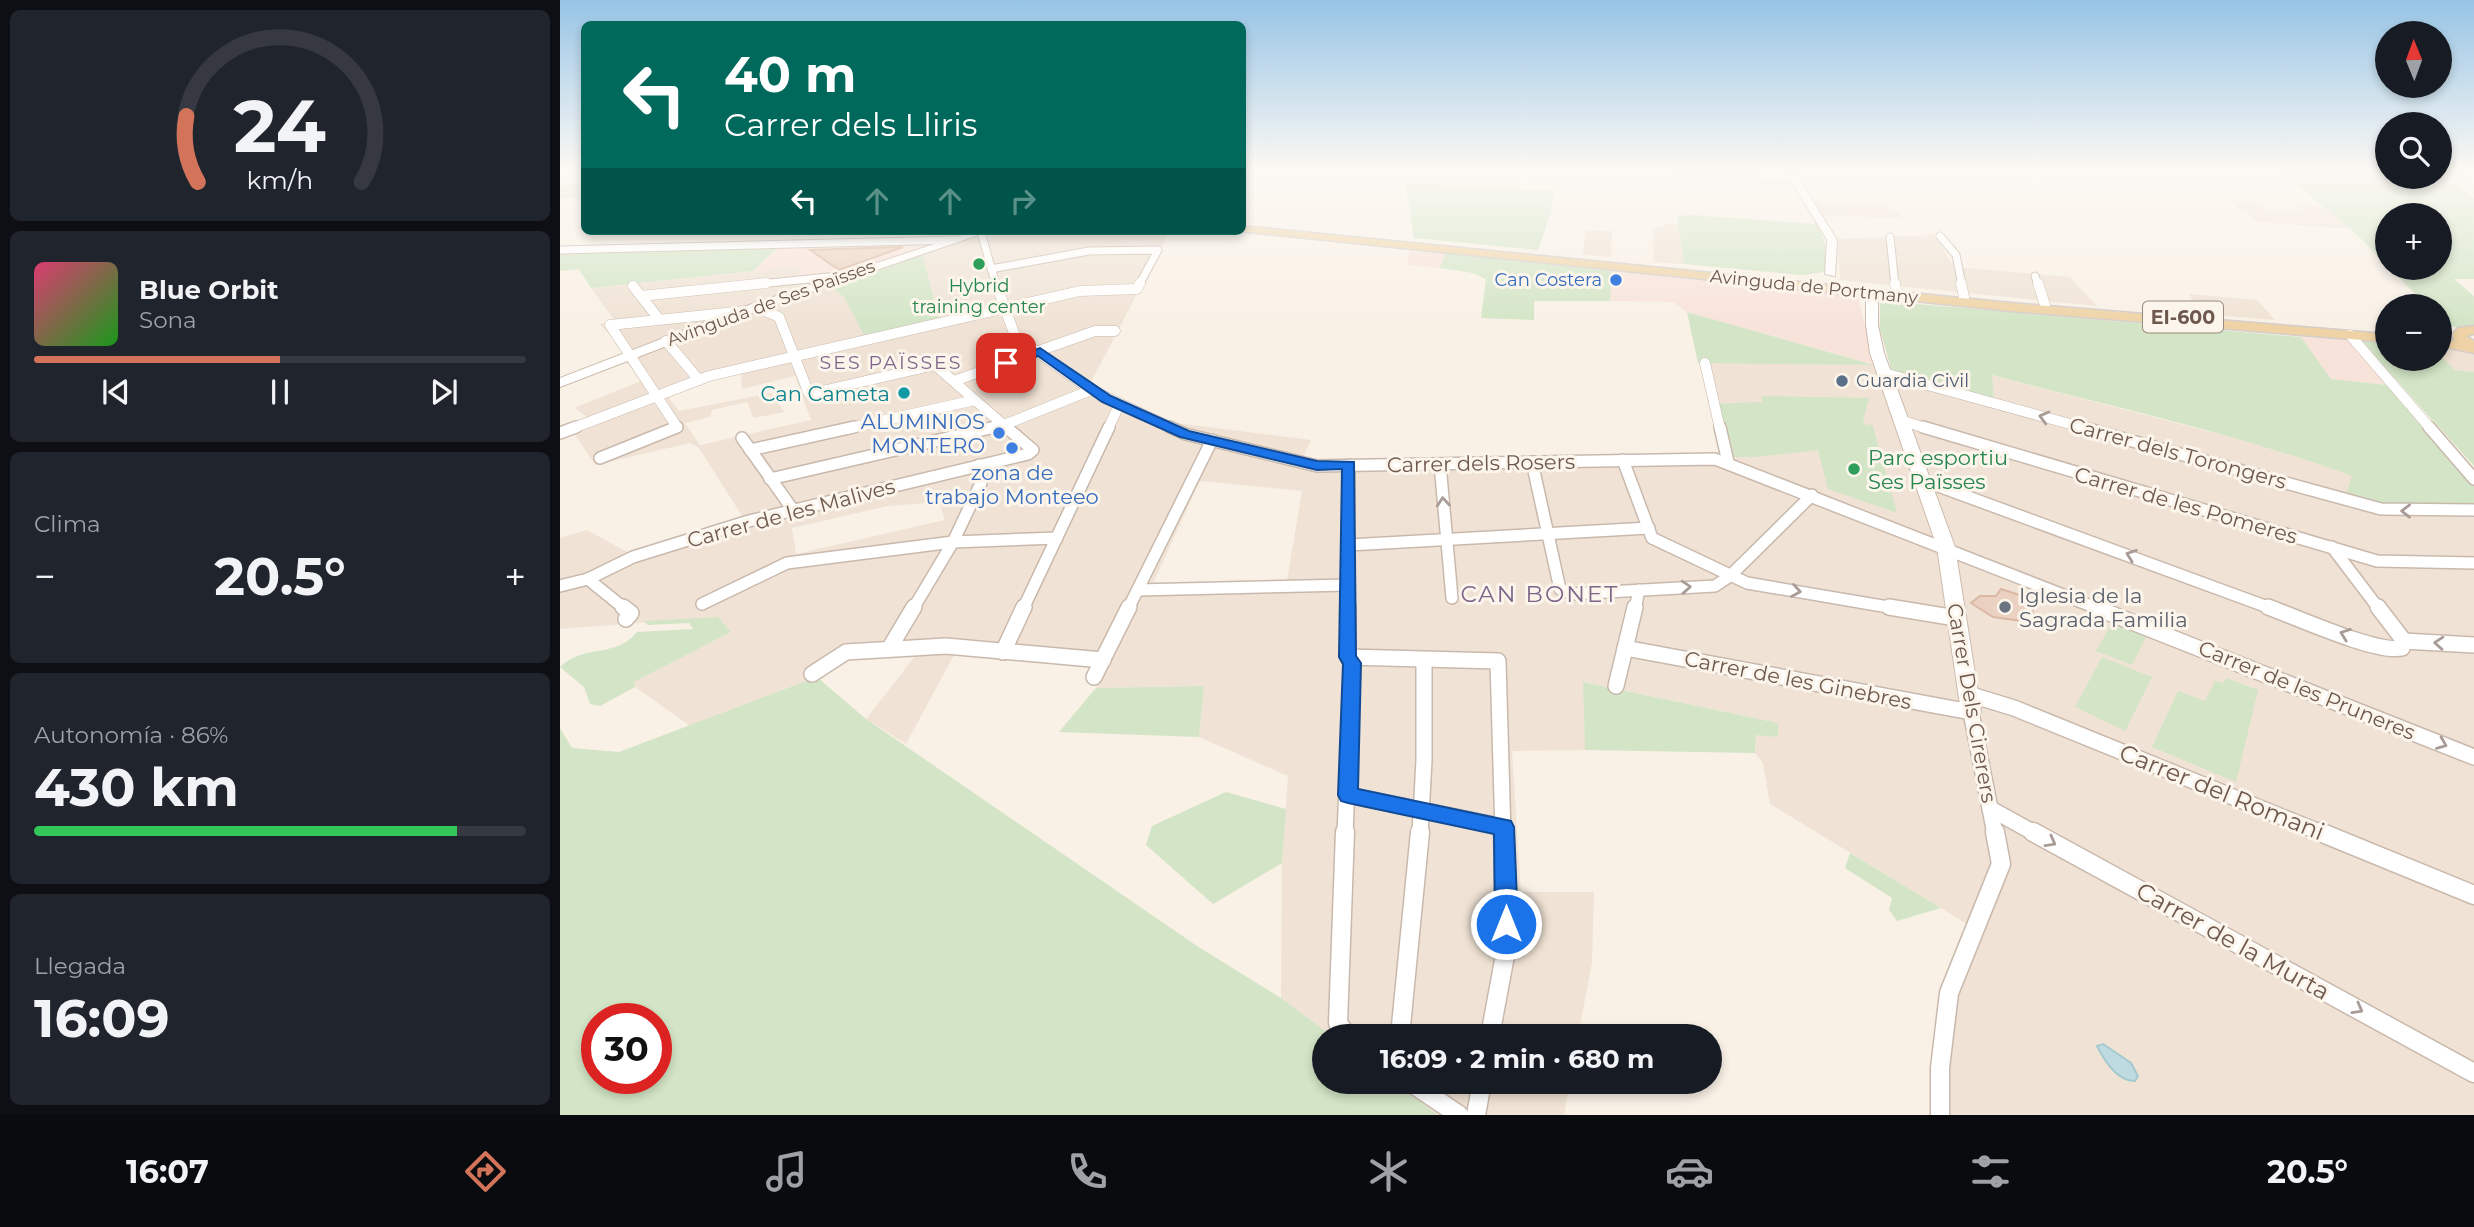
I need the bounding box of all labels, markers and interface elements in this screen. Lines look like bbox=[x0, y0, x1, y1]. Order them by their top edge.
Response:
north arrow bbox=[2375, 21, 2452, 98]
map controls bbox=[2375, 21, 2452, 371]
text: 40 m bbox=[724, 45, 856, 104]
icon: left bbox=[609, 49, 700, 140]
text: 24 bbox=[234, 82, 326, 170]
text: Carrer dels Lliris bbox=[724, 105, 977, 144]
button: search bbox=[2375, 112, 2452, 189]
text: km/h bbox=[247, 164, 313, 194]
icon: left bbox=[785, 182, 823, 220]
icon: ahead bbox=[858, 182, 896, 220]
icon: ahead bbox=[931, 182, 969, 220]
icon: right bbox=[1004, 182, 1042, 220]
button: + bbox=[2375, 203, 2452, 280]
street label: Avinguda de Ses Païsses bbox=[664, 255, 878, 351]
marker: Hybrid training center bbox=[971, 256, 987, 272]
street label: Avinguda de Portmany bbox=[1709, 265, 1919, 309]
place label: Can Costera bbox=[1495, 269, 1602, 291]
marker: Can Costera bbox=[1608, 272, 1624, 288]
text: Blue Orbit bbox=[139, 274, 278, 306]
place label: Hybrid training center bbox=[912, 275, 1046, 318]
button: − bbox=[2375, 294, 2452, 371]
road number: EI-600 bbox=[2143, 302, 2223, 332]
text: Sona bbox=[139, 306, 197, 334]
pin bbox=[976, 333, 1036, 393]
icon: arrive bbox=[987, 344, 1025, 382]
district label: SES PAÏSSES bbox=[820, 351, 962, 374]
place label: Guardia Civil bbox=[1856, 370, 1969, 392]
icon: previous bbox=[97, 373, 135, 411]
icon: pause bbox=[261, 373, 299, 411]
icon: next bbox=[425, 373, 463, 411]
marker: Guardia Civil bbox=[1834, 373, 1850, 389]
place label: Can Cameta bbox=[761, 381, 890, 406]
marker: Can Cameta bbox=[896, 385, 912, 401]
place label: ALUMINIOS MONTERO bbox=[861, 409, 985, 458]
one-way arrow bbox=[2038, 411, 2050, 425]
street label: Carrer dels Torongers bbox=[2067, 412, 2289, 494]
marker: ALUMINIOS MONTERO bbox=[991, 425, 1007, 441]
marker: zona de trabajo Monteeo bbox=[1004, 440, 1020, 456]
place label: Parc esportiu Ses Païsses bbox=[1868, 445, 2008, 494]
street label: Carrer dels Rosers bbox=[1387, 449, 1575, 477]
place label: zona de trabajo Monteeo bbox=[925, 460, 1099, 509]
marker: Parc esportiu Ses Païsses bbox=[1846, 461, 1862, 477]
street label: Carrer de les Pomeres bbox=[2072, 461, 2300, 549]
street label: Carrer de les Malives bbox=[684, 473, 898, 553]
one-way arrow bbox=[1436, 496, 1451, 507]
one-way arrow bbox=[2400, 503, 2411, 518]
text: Clima bbox=[34, 510, 101, 538]
text: 20.5° bbox=[214, 545, 346, 608]
one-way arrow bbox=[2126, 550, 2138, 564]
text: − bbox=[34, 553, 56, 600]
text: + bbox=[504, 553, 526, 600]
district label: CAN BONET bbox=[1460, 580, 1620, 608]
one-way arrow bbox=[1681, 580, 1692, 595]
one-way arrow bbox=[1790, 583, 1802, 598]
place label: Iglesia de la Sagrada Familia bbox=[2019, 583, 2188, 632]
marker: Iglesia de la Sagrada Familia bbox=[1997, 599, 2013, 615]
street label: Carrer Dels Cirerers bbox=[1942, 601, 2002, 805]
one-way arrow bbox=[2339, 629, 2351, 643]
street label: Carrer de les Pruneres bbox=[2195, 635, 2419, 745]
one-way arrow bbox=[2433, 636, 2444, 651]
street label: Carrer de les Ginebres bbox=[1682, 646, 1914, 714]
text: Autonomía · 86% bbox=[34, 721, 228, 749]
one-way arrow bbox=[2435, 735, 2447, 749]
street label: Carrer del Romani bbox=[2115, 738, 2329, 846]
text: 430 km bbox=[34, 756, 239, 819]
one-way arrow bbox=[2044, 834, 2056, 847]
street label: Carrer de la Murta bbox=[2131, 876, 2335, 1006]
position arrow bbox=[1469, 887, 1543, 961]
text: Llegada bbox=[34, 952, 126, 980]
text: 16:09 bbox=[34, 987, 170, 1050]
one-way arrow bbox=[2351, 1001, 2364, 1015]
speed limit sign: 30 bbox=[581, 1003, 672, 1094]
text: 16:09 · 2 min · 680 m bbox=[1380, 1043, 1654, 1075]
icon: directions bbox=[461, 1147, 510, 1196]
icon: music bbox=[762, 1147, 811, 1196]
icon: phone bbox=[1063, 1147, 1112, 1196]
icon: climate bbox=[1364, 1147, 1413, 1196]
icon: car bbox=[1665, 1147, 1714, 1196]
icon: filters bbox=[1966, 1147, 2015, 1196]
text: 16:07 bbox=[126, 1152, 209, 1191]
text: 20.5° bbox=[2267, 1152, 2348, 1191]

